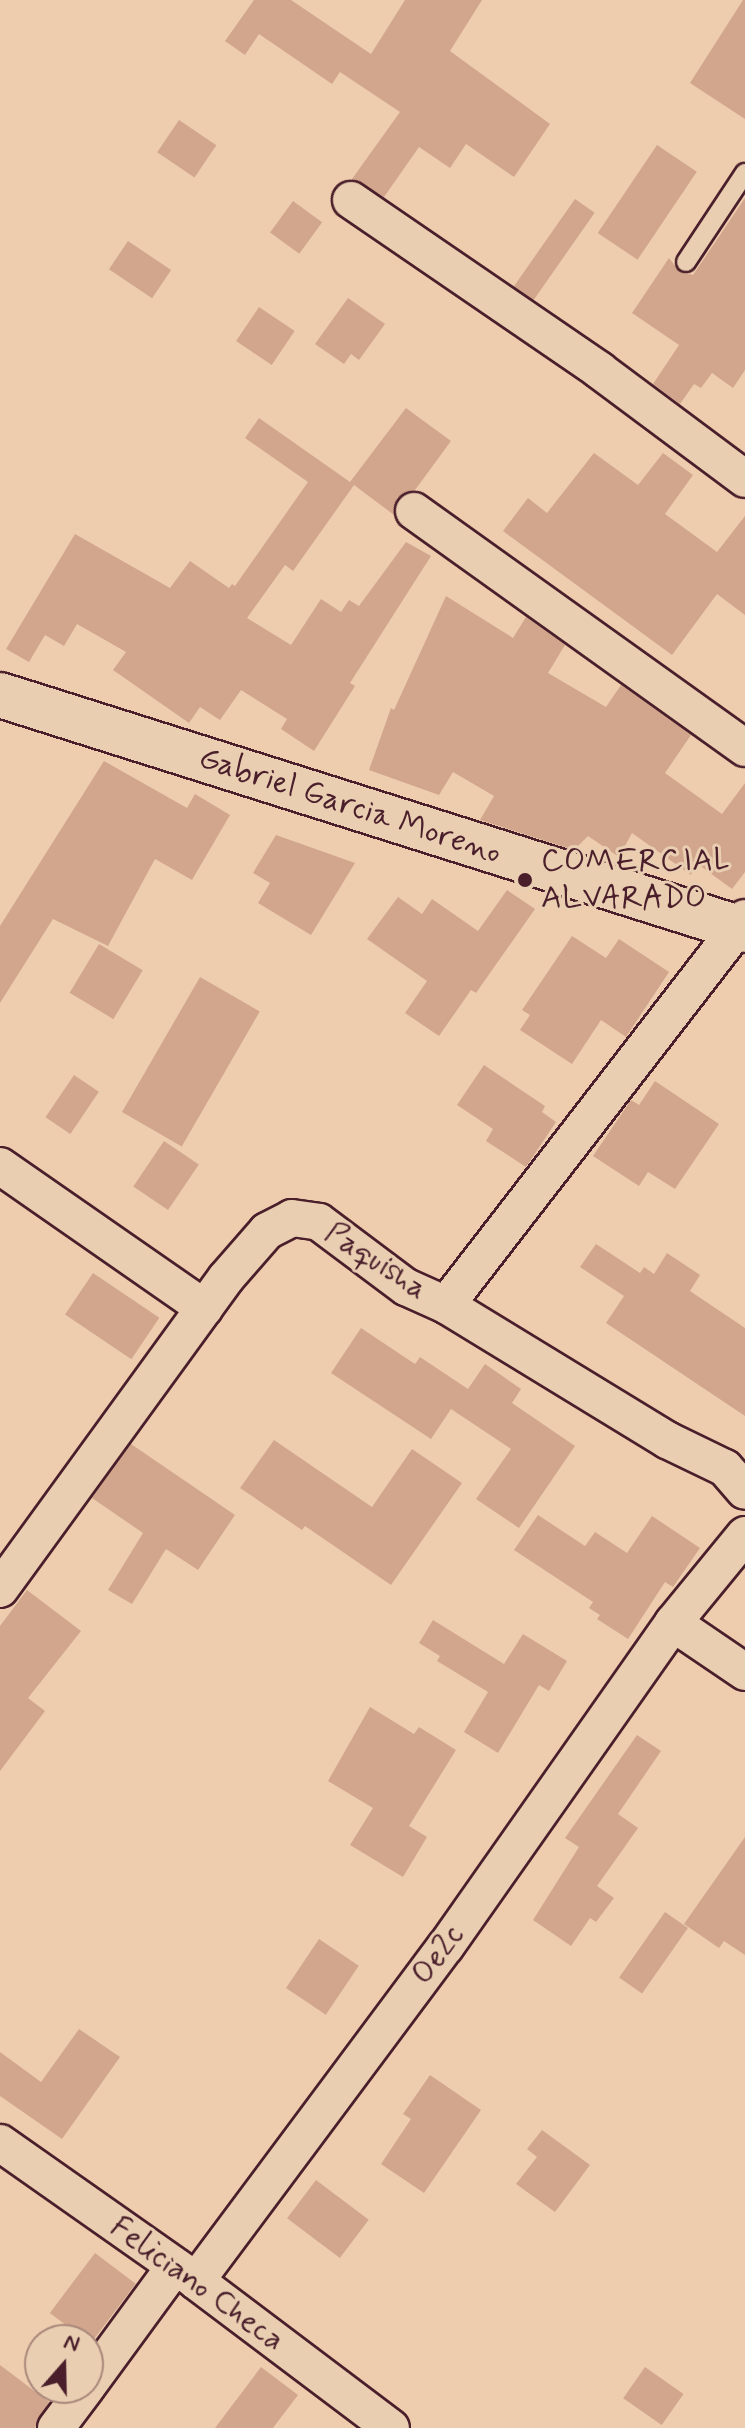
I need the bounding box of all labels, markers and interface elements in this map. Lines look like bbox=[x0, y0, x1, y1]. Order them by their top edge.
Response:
street label: Gabriel Garcia Moreno bbox=[195, 739, 505, 873]
place label: COMERCIAL ALVARADO bbox=[541, 843, 730, 918]
marker: COMERCIAL ALVARADO bbox=[516, 871, 534, 889]
street label: Paquisha bbox=[318, 1214, 434, 1308]
street label: Oe2c bbox=[403, 1918, 473, 1992]
street label: Feliciano Checa bbox=[101, 2207, 293, 2361]
north arrow bbox=[24, 2324, 104, 2404]
text: N bbox=[60, 2328, 83, 2359]

